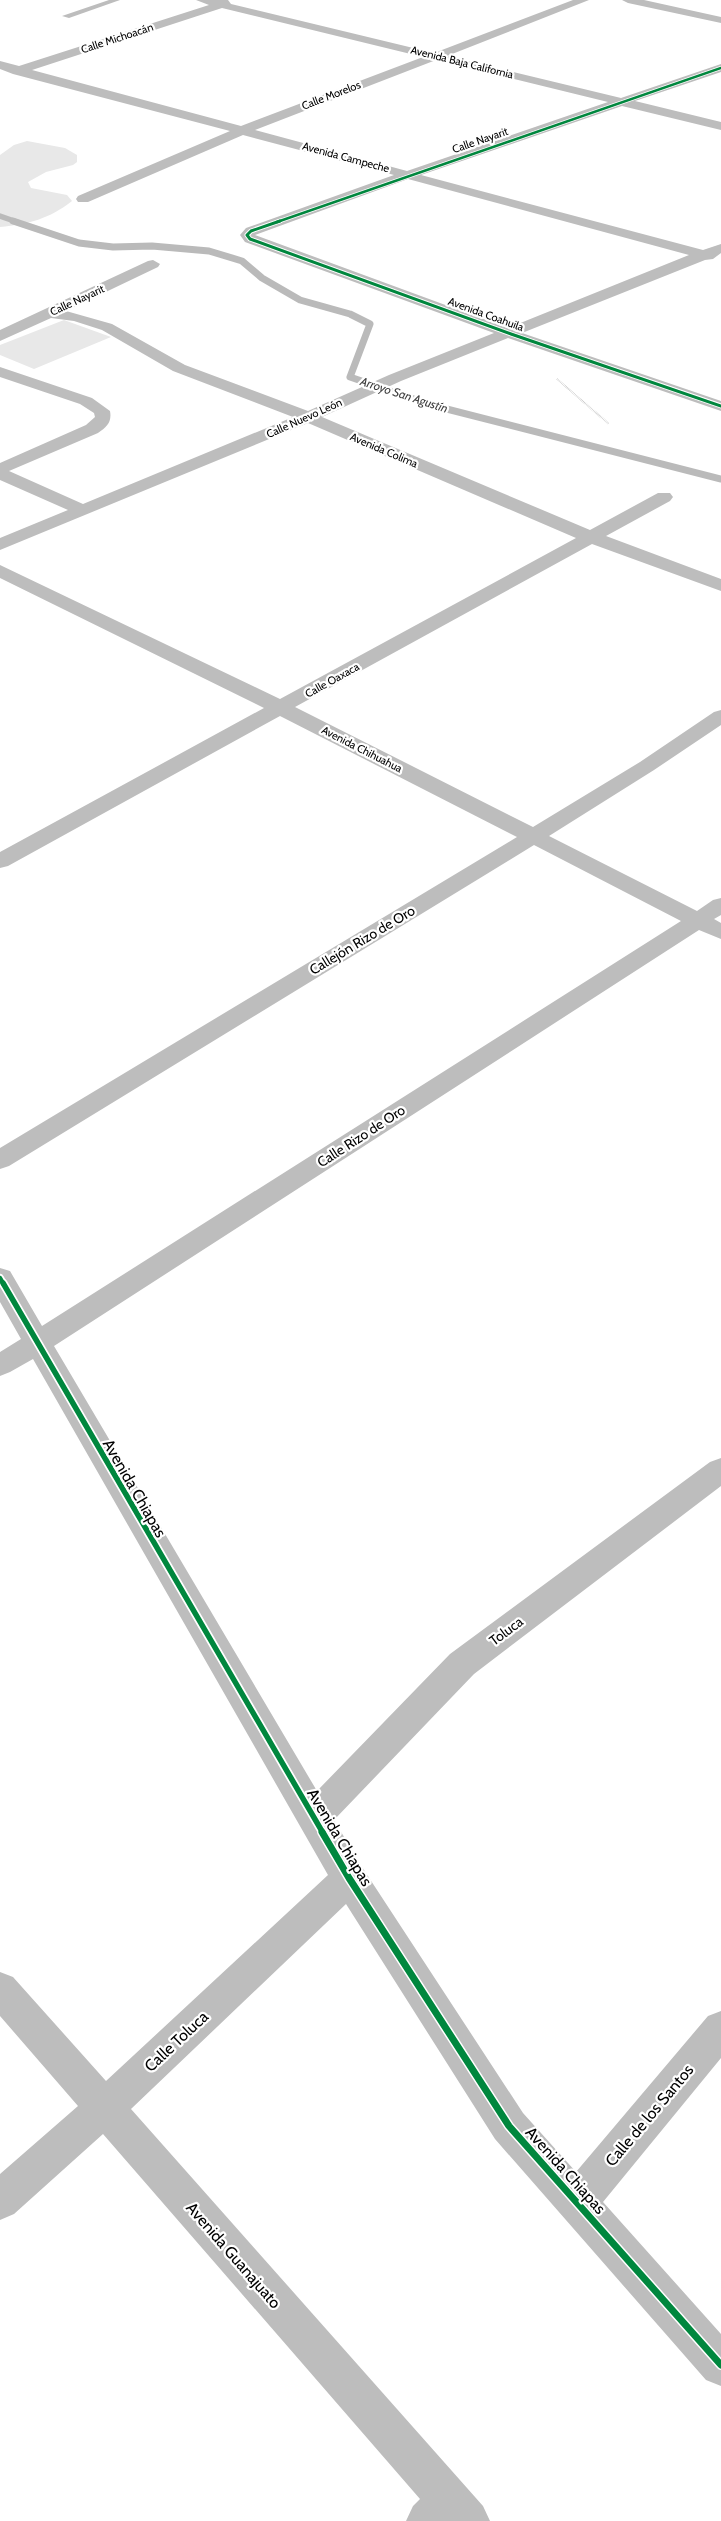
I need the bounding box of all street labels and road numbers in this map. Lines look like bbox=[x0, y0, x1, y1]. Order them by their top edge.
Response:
street label: Calle Michoacán bbox=[79, 20, 155, 56]
street label: Avenida Baja California bbox=[409, 42, 516, 82]
street label: Calle Morelos bbox=[299, 77, 363, 113]
street label: Calle Nayarit bbox=[450, 124, 510, 156]
street label: Avenida Campeche bbox=[301, 139, 391, 175]
street label: Calle Nayarit bbox=[48, 281, 107, 319]
street label: Avenida Coahuila bbox=[446, 294, 526, 334]
street label: Calle Nuevo León bbox=[264, 395, 344, 441]
street label: Avenida Colima bbox=[348, 429, 421, 471]
street label: Calle Oaxaca bbox=[303, 659, 362, 701]
street label: Avenida Chihuahua bbox=[319, 723, 405, 776]
street label: Callejón Rizo de Oro bbox=[306, 901, 418, 979]
street label: Calle Rizo de Oro bbox=[314, 1101, 409, 1171]
street label: Avenida Chiapas bbox=[99, 1436, 171, 1541]
street label: Toluca bbox=[485, 1612, 527, 1650]
street label: Avenida Chiapas bbox=[303, 1785, 376, 1890]
street label: Calle Toluca bbox=[141, 2007, 212, 2076]
street label: Calle de los Santos bbox=[601, 2060, 698, 2170]
street label: Avenida Chiapas bbox=[522, 2123, 610, 2218]
street label: Avenida Guanajuato bbox=[182, 2198, 285, 2312]

